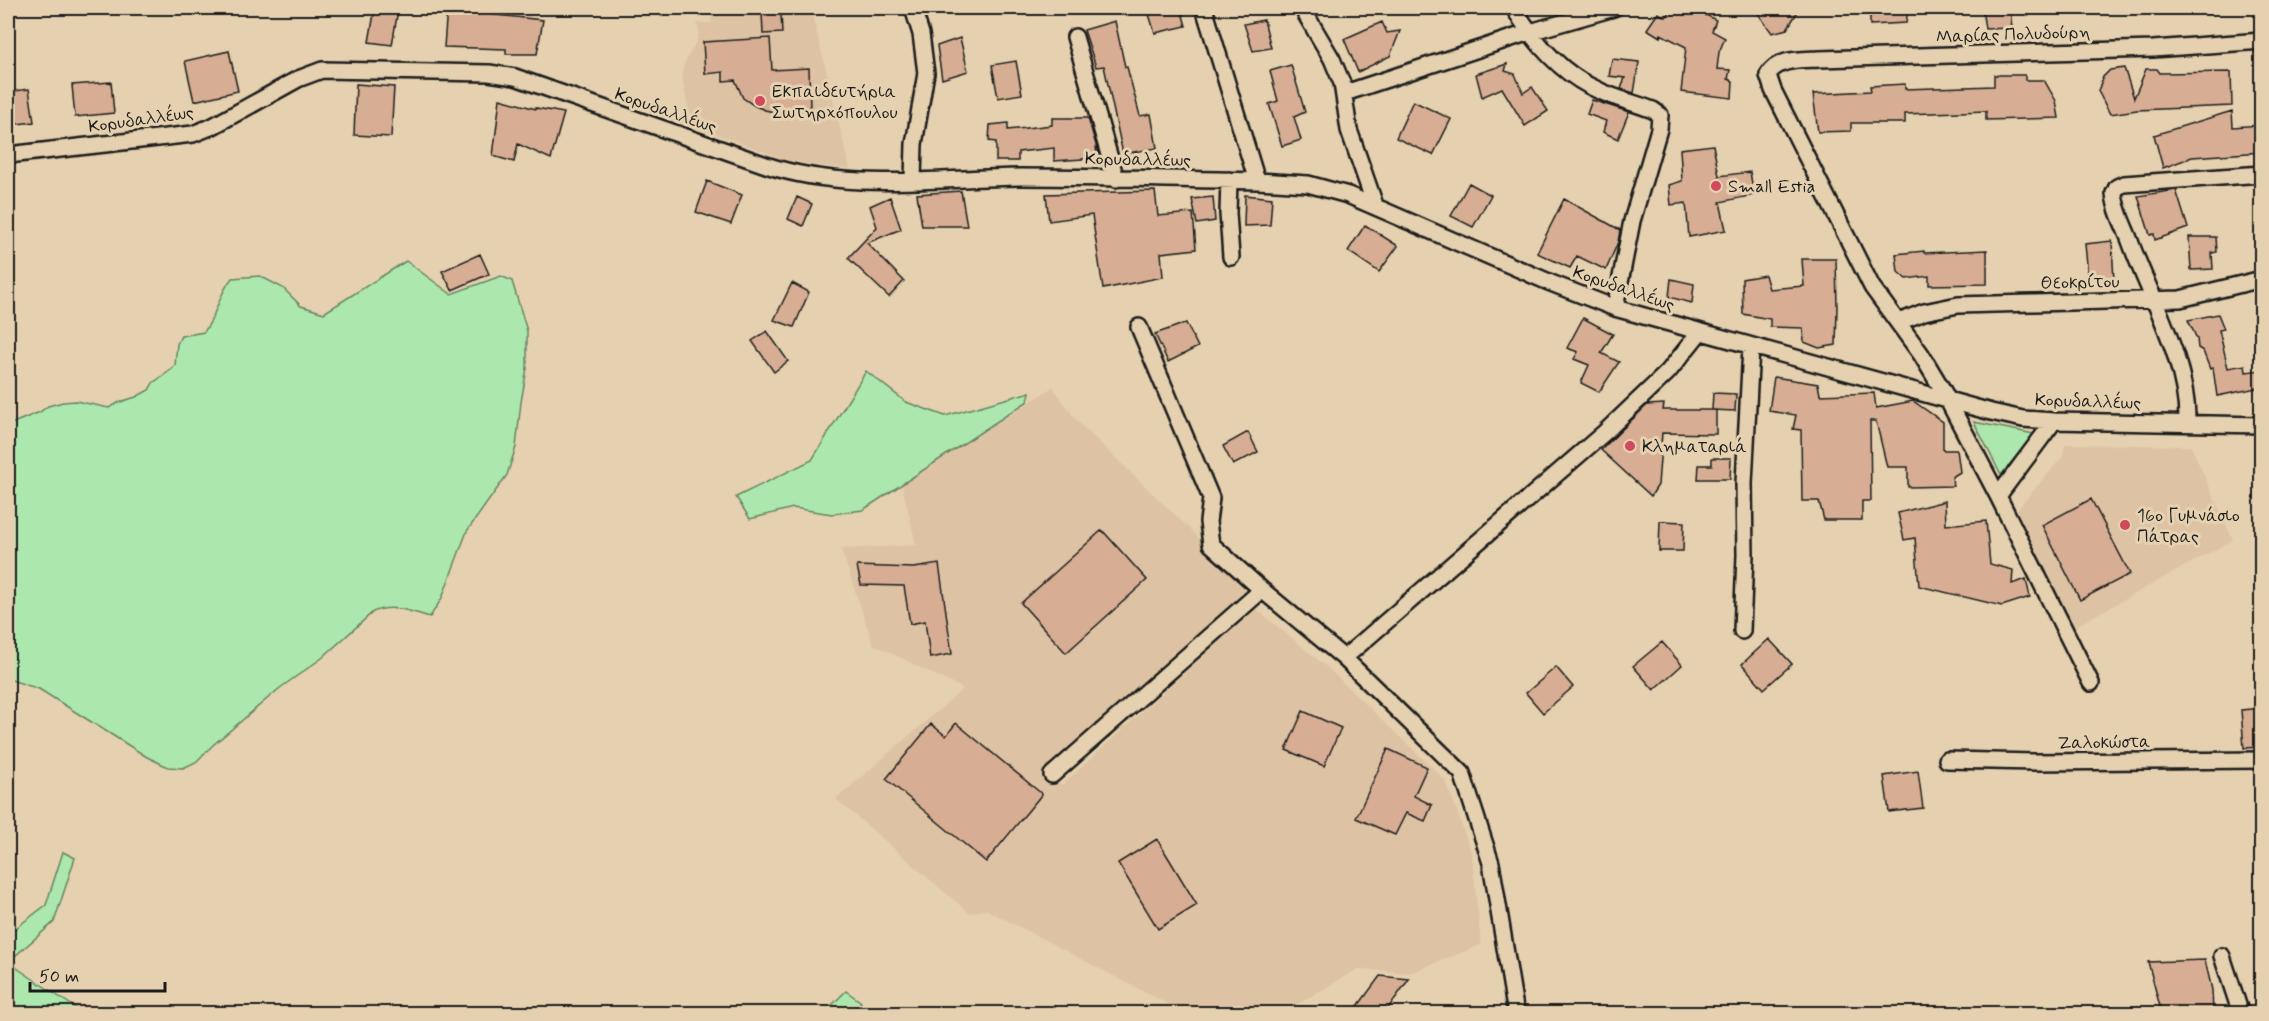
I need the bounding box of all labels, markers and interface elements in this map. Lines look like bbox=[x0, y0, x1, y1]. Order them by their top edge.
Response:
street label: Μαρίας Πολυδούρη bbox=[1935, 20, 2091, 50]
place label: Εκπαιδευτήρια Σωτηρχόπουλου bbox=[772, 80, 898, 125]
street label: Κορυδαλλέως bbox=[612, 81, 720, 140]
marker: Εκπαιδευτήρια Σωτηρχόπουλου bbox=[753, 94, 767, 108]
street label: Κορυδαλλέως bbox=[87, 100, 195, 139]
street label: Κορυδαλλέως bbox=[1085, 146, 1191, 173]
place label: Small Estia bbox=[1728, 175, 1815, 199]
marker: Small Estia bbox=[1709, 179, 1723, 193]
street label: Κορυδαλλέως bbox=[1570, 259, 1678, 318]
street label: Θεοκρίτου bbox=[2040, 270, 2120, 296]
street label: Κορυδαλλέως bbox=[2034, 387, 2142, 416]
place label: Κληματαριά bbox=[1642, 435, 1747, 459]
marker: Κληματαριά bbox=[1623, 439, 1637, 453]
place label: 16ο Γυμνάσιο Πάτρας bbox=[2137, 504, 2240, 549]
marker: 16ο Γυμνάσιο Πάτρας bbox=[2118, 518, 2132, 532]
street label: Ζαλοκώστα bbox=[2057, 730, 2151, 756]
scale bar bbox=[30, 955, 165, 993]
text: 50 m bbox=[39, 965, 79, 989]

